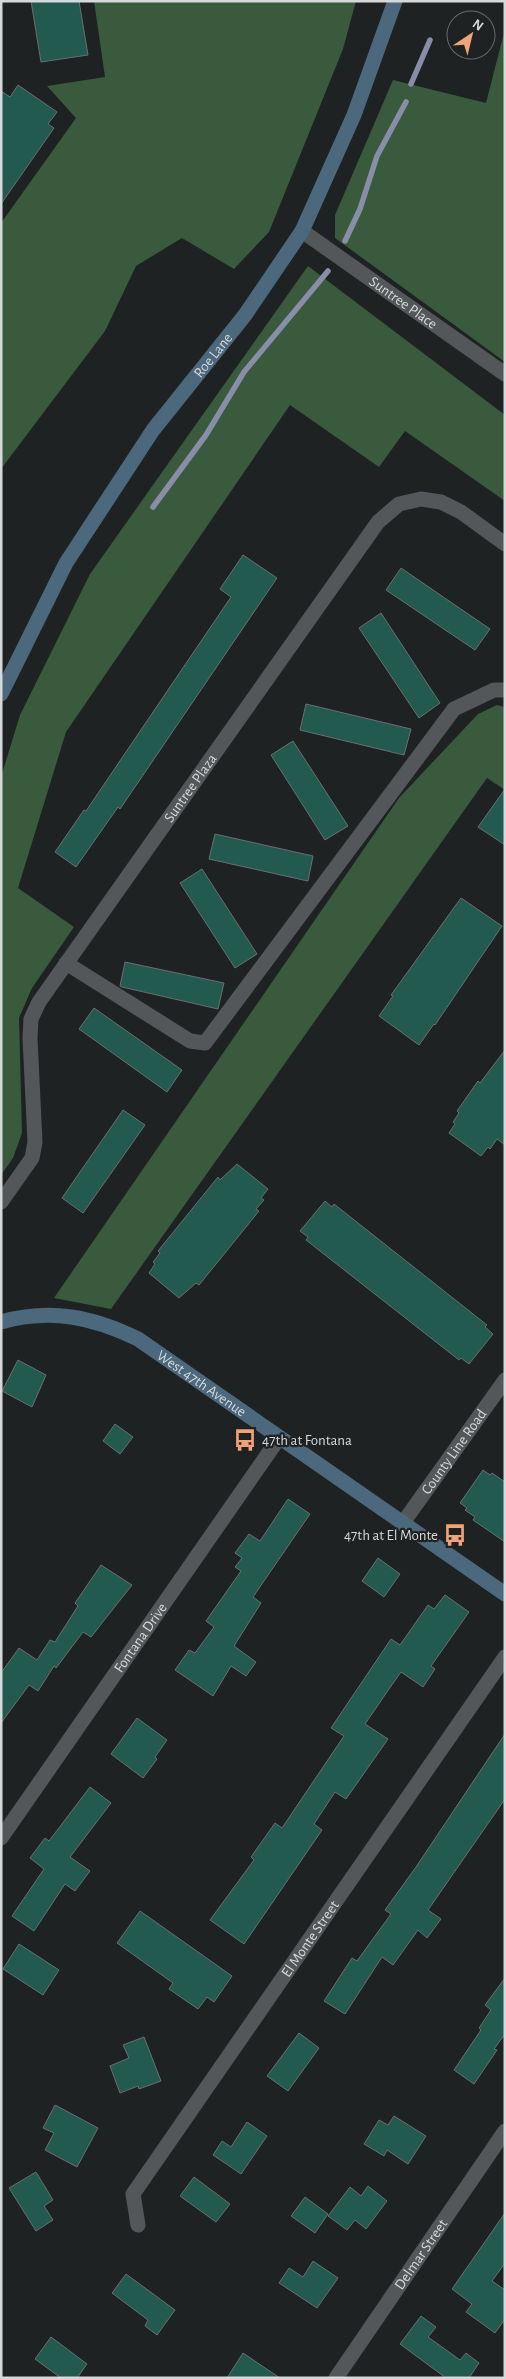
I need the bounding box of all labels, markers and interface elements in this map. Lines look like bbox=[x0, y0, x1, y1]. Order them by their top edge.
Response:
north arrow bbox=[446, 10, 496, 60]
text: N bbox=[470, 17, 486, 34]
street label: Suntree Place bbox=[366, 274, 440, 332]
street label: Roe Lane bbox=[191, 330, 235, 381]
street label: Suntree Plaza bbox=[161, 751, 220, 825]
street label: West 47th Avenue bbox=[154, 1348, 249, 1420]
street label: County Line Road bbox=[419, 1406, 490, 1497]
bus stop icon: 47th at Fontana bbox=[232, 1427, 258, 1453]
place label: 47th at Fontana bbox=[262, 1433, 352, 1448]
bus stop icon: 47th at El Monte bbox=[442, 1522, 468, 1548]
place label: 47th at El Monte bbox=[344, 1528, 438, 1543]
street label: Fontana Drive bbox=[111, 1600, 170, 1675]
street label: El Monte Street bbox=[279, 1898, 342, 1980]
street label: Delmar Street bbox=[392, 2216, 451, 2293]

